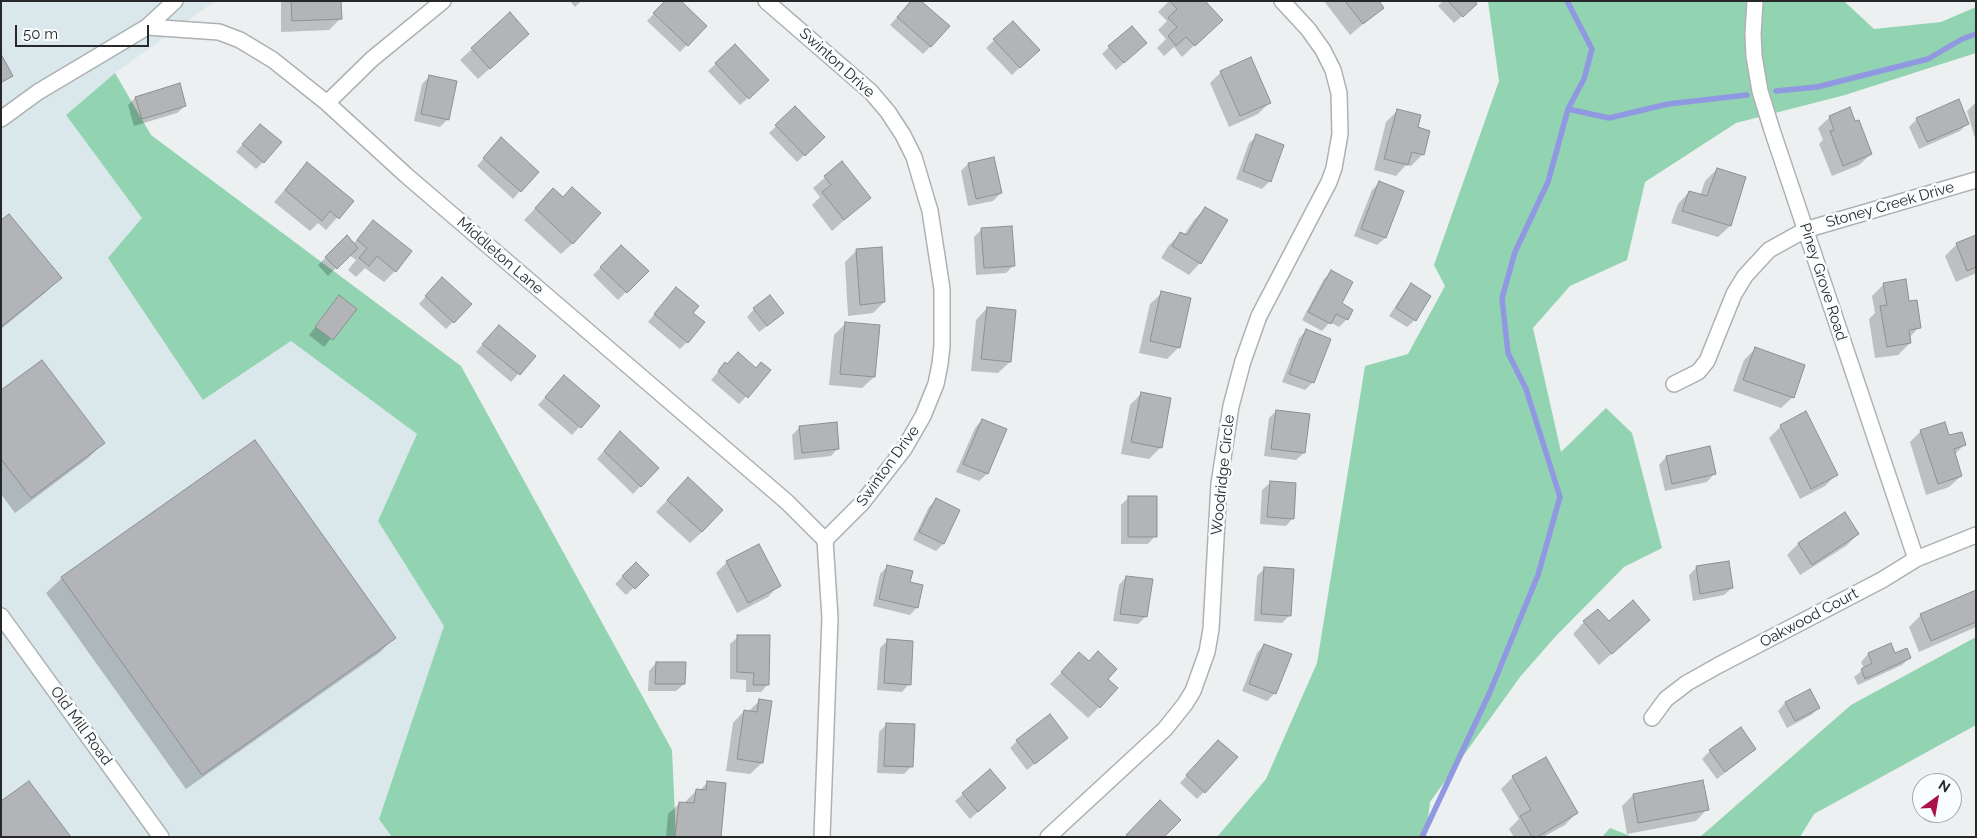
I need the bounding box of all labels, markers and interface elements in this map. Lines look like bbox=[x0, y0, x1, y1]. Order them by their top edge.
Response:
scale bar bbox=[18, 15, 151, 47]
street label: Swinton Drive bbox=[796, 24, 878, 102]
text: 50 m bbox=[23, 25, 58, 43]
street label: Stoney Creek Drive bbox=[1824, 178, 1956, 232]
street label: Middleton Lane bbox=[453, 214, 547, 298]
street label: Piney Grove Road bbox=[1795, 221, 1851, 343]
street label: Woodridge Circle bbox=[1208, 414, 1238, 536]
street label: Swinton Drive bbox=[853, 422, 923, 510]
street label: Oakwood Court bbox=[1757, 585, 1861, 651]
street label: Old Mill Road bbox=[46, 683, 116, 769]
north arrow bbox=[1912, 773, 1962, 823]
text: N bbox=[1936, 777, 1953, 796]

